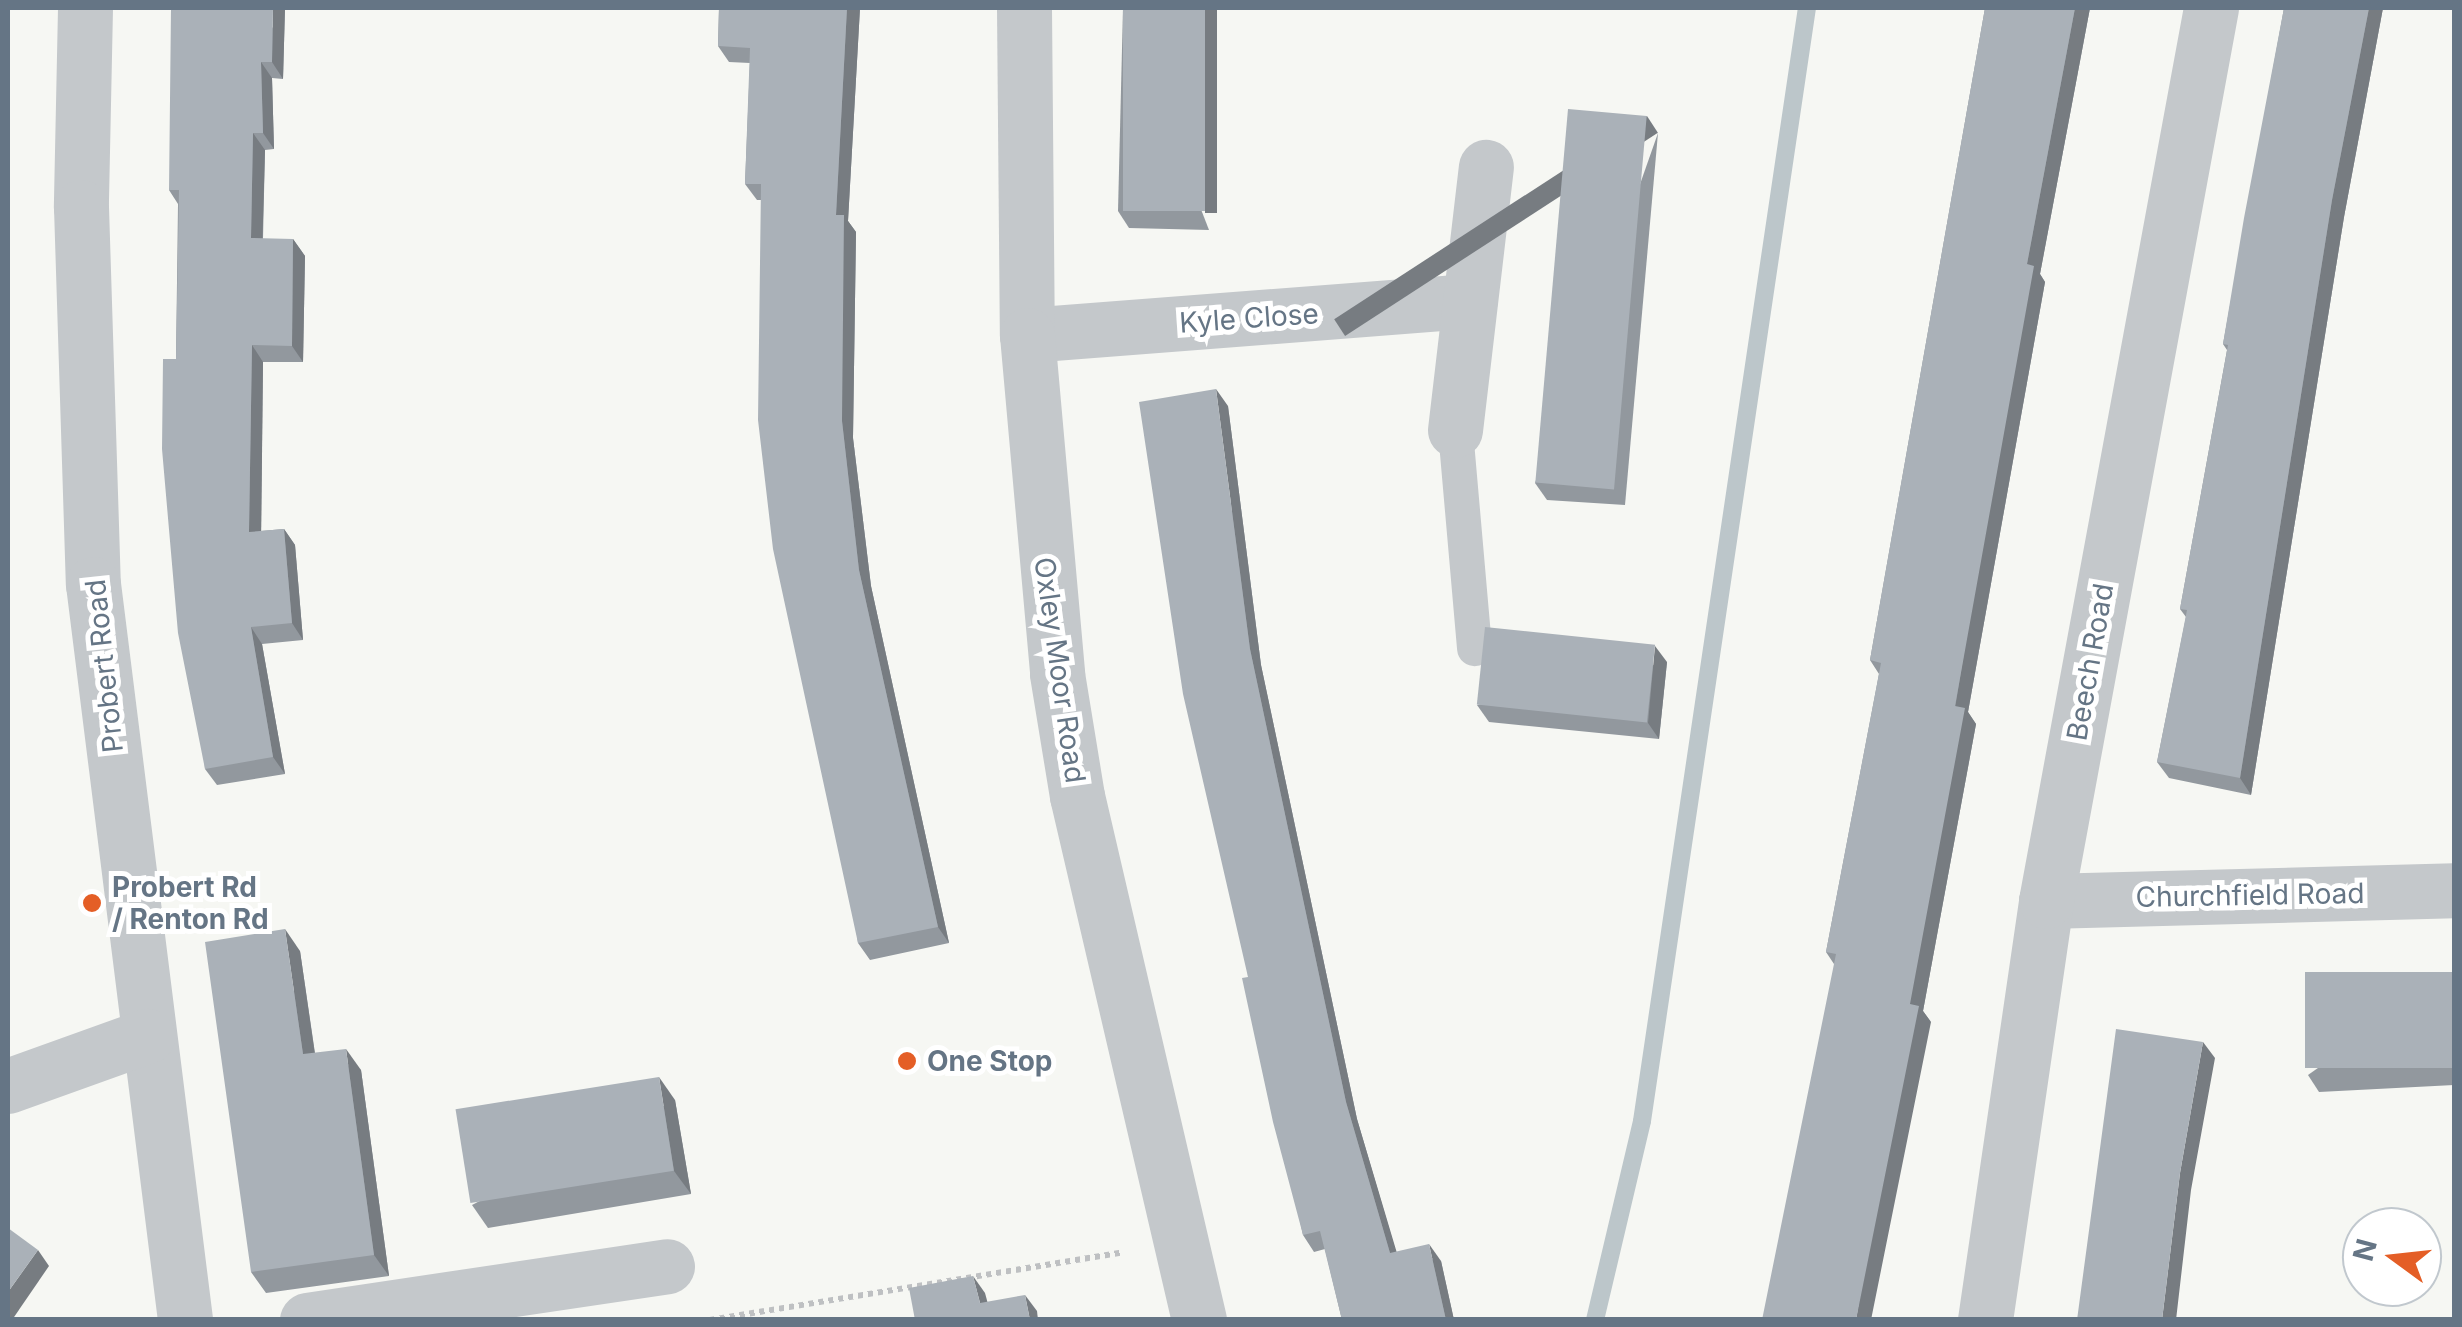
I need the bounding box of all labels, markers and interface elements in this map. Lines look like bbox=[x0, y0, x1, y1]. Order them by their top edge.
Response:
street label: Kyle Close bbox=[1178, 296, 1320, 340]
street label: Oxley Moor Road bbox=[1028, 555, 1092, 785]
street label: Probert Road bbox=[78, 578, 130, 754]
street label: Beech Road bbox=[2060, 581, 2120, 743]
place label: Probert Rd / Renton Rd bbox=[112, 870, 269, 936]
street label: Churchfield Road bbox=[2135, 876, 2365, 914]
marker: Probert Rd / Renton Rd bbox=[81, 892, 103, 914]
place label: One Stop bbox=[927, 1044, 1052, 1078]
marker: One Stop bbox=[896, 1050, 918, 1072]
north arrow bbox=[2342, 1207, 2442, 1307]
text: N bbox=[2346, 1235, 2384, 1264]

